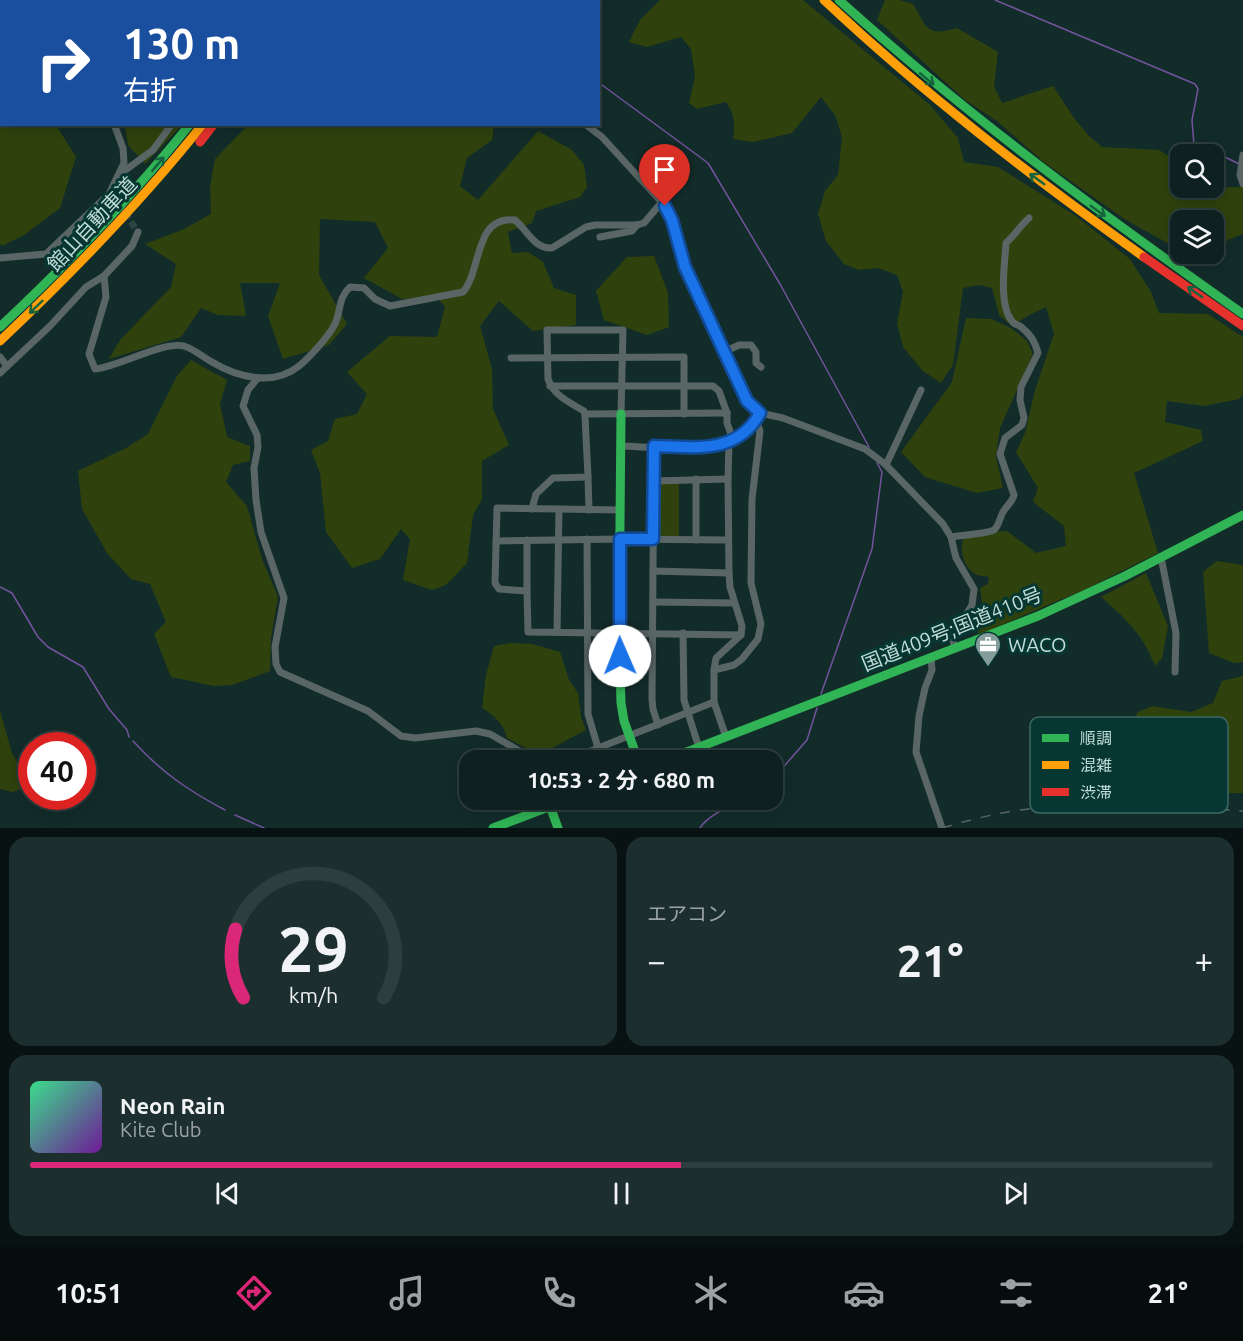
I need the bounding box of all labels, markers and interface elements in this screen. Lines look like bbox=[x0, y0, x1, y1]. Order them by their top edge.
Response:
text: 130 m bbox=[123, 20, 240, 67]
icon: right bbox=[24, 24, 102, 102]
one-way arrow bbox=[919, 73, 935, 86]
text: 右折 bbox=[123, 75, 177, 105]
pin bbox=[639, 144, 690, 206]
map controls bbox=[1170, 144, 1224, 264]
button: search bbox=[1170, 144, 1224, 198]
icon: arrive bbox=[648, 153, 681, 186]
one-way arrow bbox=[151, 156, 164, 172]
street label: 館山自動車道 bbox=[42, 172, 141, 275]
one-way arrow bbox=[1029, 173, 1045, 185]
one-way arrow bbox=[1090, 205, 1106, 217]
button: layers bbox=[1170, 210, 1224, 264]
one-way arrow bbox=[1188, 286, 1204, 299]
one-way arrow bbox=[29, 300, 44, 314]
street label: 国道409号;国道410号 bbox=[858, 582, 1045, 675]
position arrow bbox=[588, 624, 652, 688]
office icon: WACO bbox=[973, 630, 1003, 668]
place label: WACO bbox=[1008, 633, 1067, 656]
legend bbox=[1030, 717, 1228, 813]
text: 順調 bbox=[1080, 729, 1112, 747]
speed limit sign: 40 bbox=[18, 732, 96, 810]
text: 混雑 bbox=[1080, 756, 1112, 774]
text: 10:53 · 2 分 · 680 m bbox=[527, 767, 715, 792]
text: 渋滞 bbox=[1080, 783, 1112, 801]
text: エアコン bbox=[647, 902, 727, 925]
text: 29 bbox=[278, 914, 348, 984]
text: 21° bbox=[897, 935, 963, 986]
text: − bbox=[647, 942, 666, 979]
text: + bbox=[1194, 942, 1213, 979]
text: km/h bbox=[288, 984, 338, 1008]
text: Neon Rain bbox=[120, 1093, 225, 1118]
text: Kite Club bbox=[120, 1118, 202, 1141]
icon: previous bbox=[211, 1177, 244, 1210]
icon: pause bbox=[605, 1177, 638, 1210]
icon: next bbox=[999, 1177, 1032, 1210]
icon: directions bbox=[233, 1272, 275, 1314]
icon: music bbox=[386, 1272, 428, 1314]
icon: phone bbox=[538, 1272, 580, 1314]
icon: climate bbox=[690, 1272, 732, 1314]
icon: car bbox=[843, 1272, 885, 1314]
icon: filters bbox=[995, 1272, 1037, 1314]
text: 10:51 bbox=[55, 1278, 123, 1308]
text: 21° bbox=[1148, 1278, 1188, 1308]

